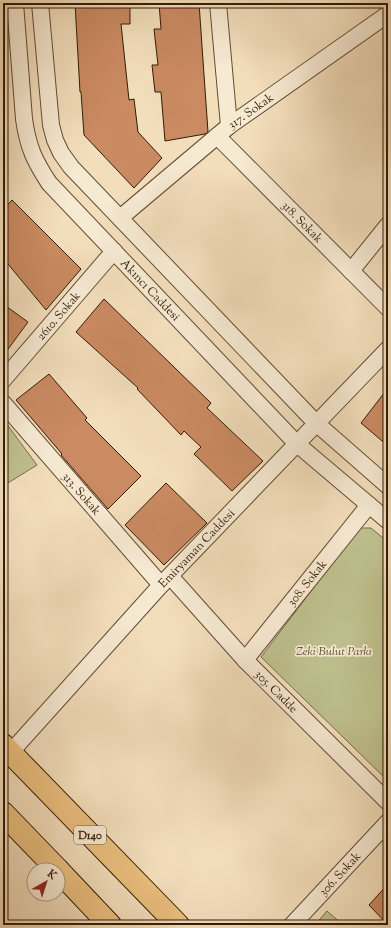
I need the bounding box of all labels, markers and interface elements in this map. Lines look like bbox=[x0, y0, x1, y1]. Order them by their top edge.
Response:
street label: 317. Sokak bbox=[225, 89, 278, 134]
street label: 318. Sokak bbox=[277, 197, 327, 248]
street label: Akıncı Caddesi bbox=[116, 255, 184, 326]
street label: 2610. Sokak bbox=[33, 287, 86, 345]
street label: 313. Sokak bbox=[57, 469, 105, 520]
street label: Emiryaman Caddesi bbox=[155, 505, 240, 592]
street label: 308. Sokak bbox=[283, 556, 332, 610]
park label: Zeki Bulut Parkı bbox=[296, 643, 372, 661]
street label: 305. Cadde bbox=[250, 666, 302, 718]
road number: D140 bbox=[74, 826, 106, 844]
street label: 306. Sokak bbox=[315, 848, 366, 901]
north arrow bbox=[26, 862, 66, 902]
text: K bbox=[43, 866, 60, 884]

